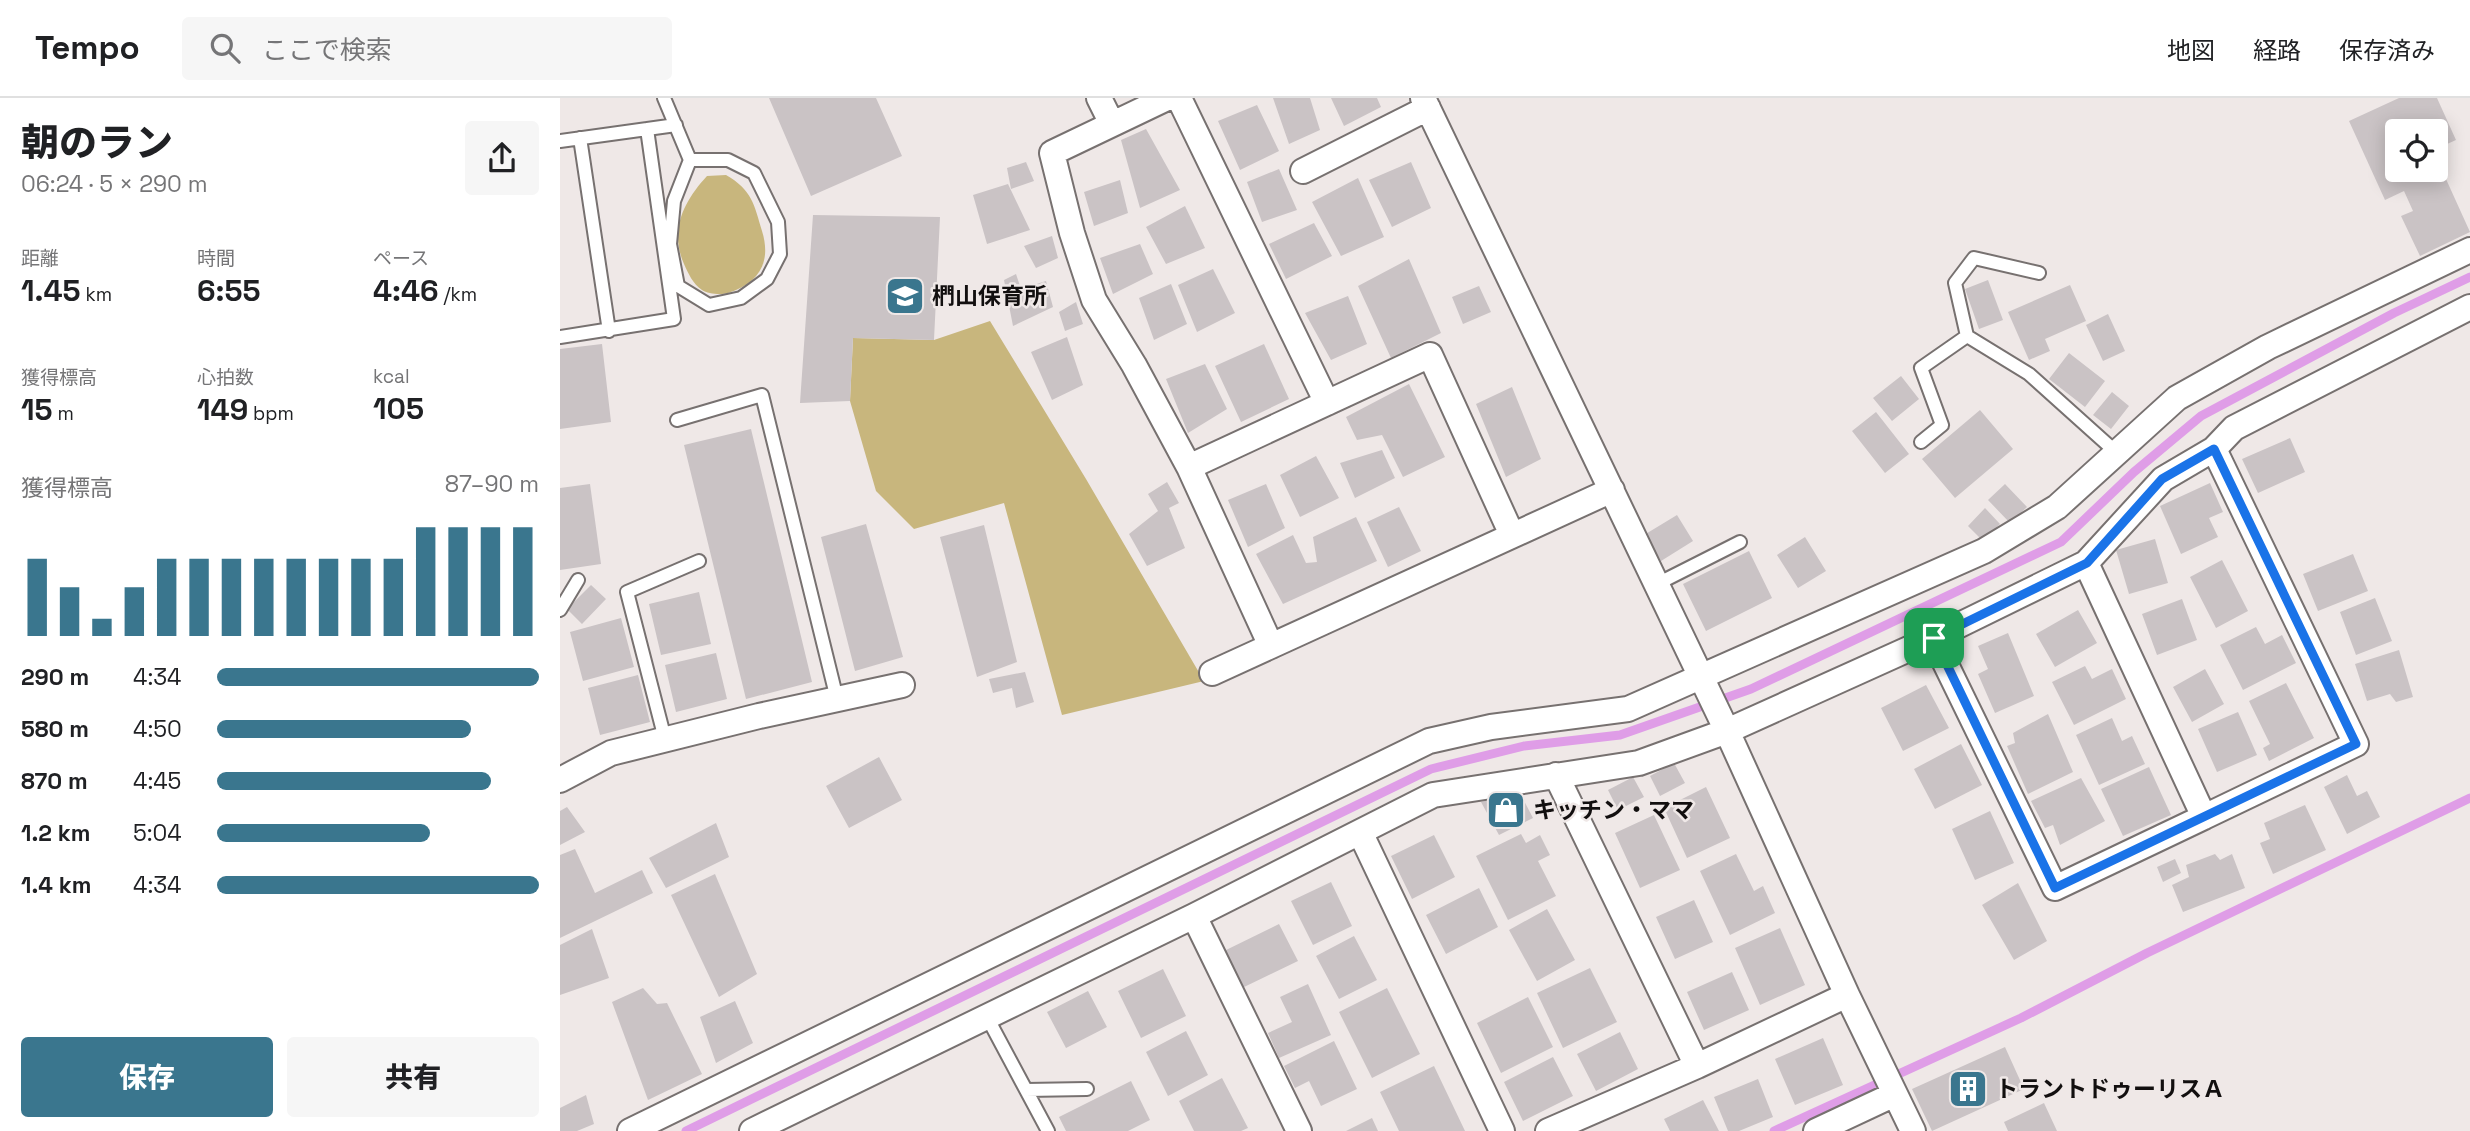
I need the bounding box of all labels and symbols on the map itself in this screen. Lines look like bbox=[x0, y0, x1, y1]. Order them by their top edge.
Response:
school or university icon: 椚山保育所 bbox=[884, 275, 926, 317]
place label: 椚山保育所 bbox=[932, 281, 1047, 311]
pin bbox=[1904, 608, 1964, 668]
shop icon: キッチン・ママ bbox=[1485, 789, 1527, 831]
place label: キッチン・ママ bbox=[1533, 795, 1694, 825]
building icon: トラントドゥーリスＡ bbox=[1947, 1068, 1989, 1110]
place label: トラントドゥーリスＡ bbox=[1995, 1074, 2225, 1104]

